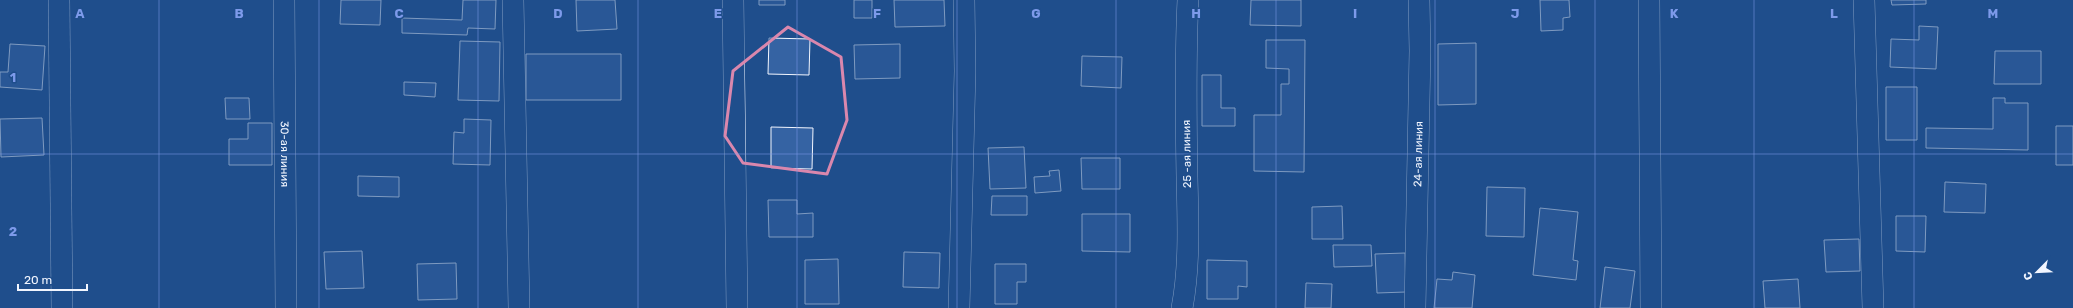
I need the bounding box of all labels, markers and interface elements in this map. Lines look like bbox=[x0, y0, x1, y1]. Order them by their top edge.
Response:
text: A bbox=[75, 6, 85, 21]
text: B bbox=[234, 6, 244, 21]
text: C bbox=[394, 6, 404, 21]
text: D bbox=[553, 6, 563, 21]
text: E bbox=[714, 6, 722, 21]
text: F bbox=[873, 6, 881, 21]
text: G bbox=[1031, 6, 1041, 21]
text: H bbox=[1191, 6, 1201, 21]
text: I bbox=[1353, 6, 1357, 21]
text: J bbox=[1511, 6, 1519, 21]
text: K bbox=[1670, 6, 1679, 21]
text: L bbox=[1830, 6, 1838, 21]
text: M bbox=[1988, 6, 1998, 21]
text: 1 bbox=[10, 70, 16, 85]
street label: 25 -ая линия bbox=[1180, 120, 1194, 188]
street label: 30-ая линия bbox=[278, 121, 292, 187]
street label: 24-ая линия bbox=[1411, 121, 1425, 187]
text: 2 bbox=[9, 224, 17, 239]
north arrow bbox=[2017, 252, 2057, 292]
scale bar bbox=[18, 266, 87, 292]
text: С bbox=[2021, 269, 2036, 282]
text: 20 m bbox=[24, 273, 52, 287]

